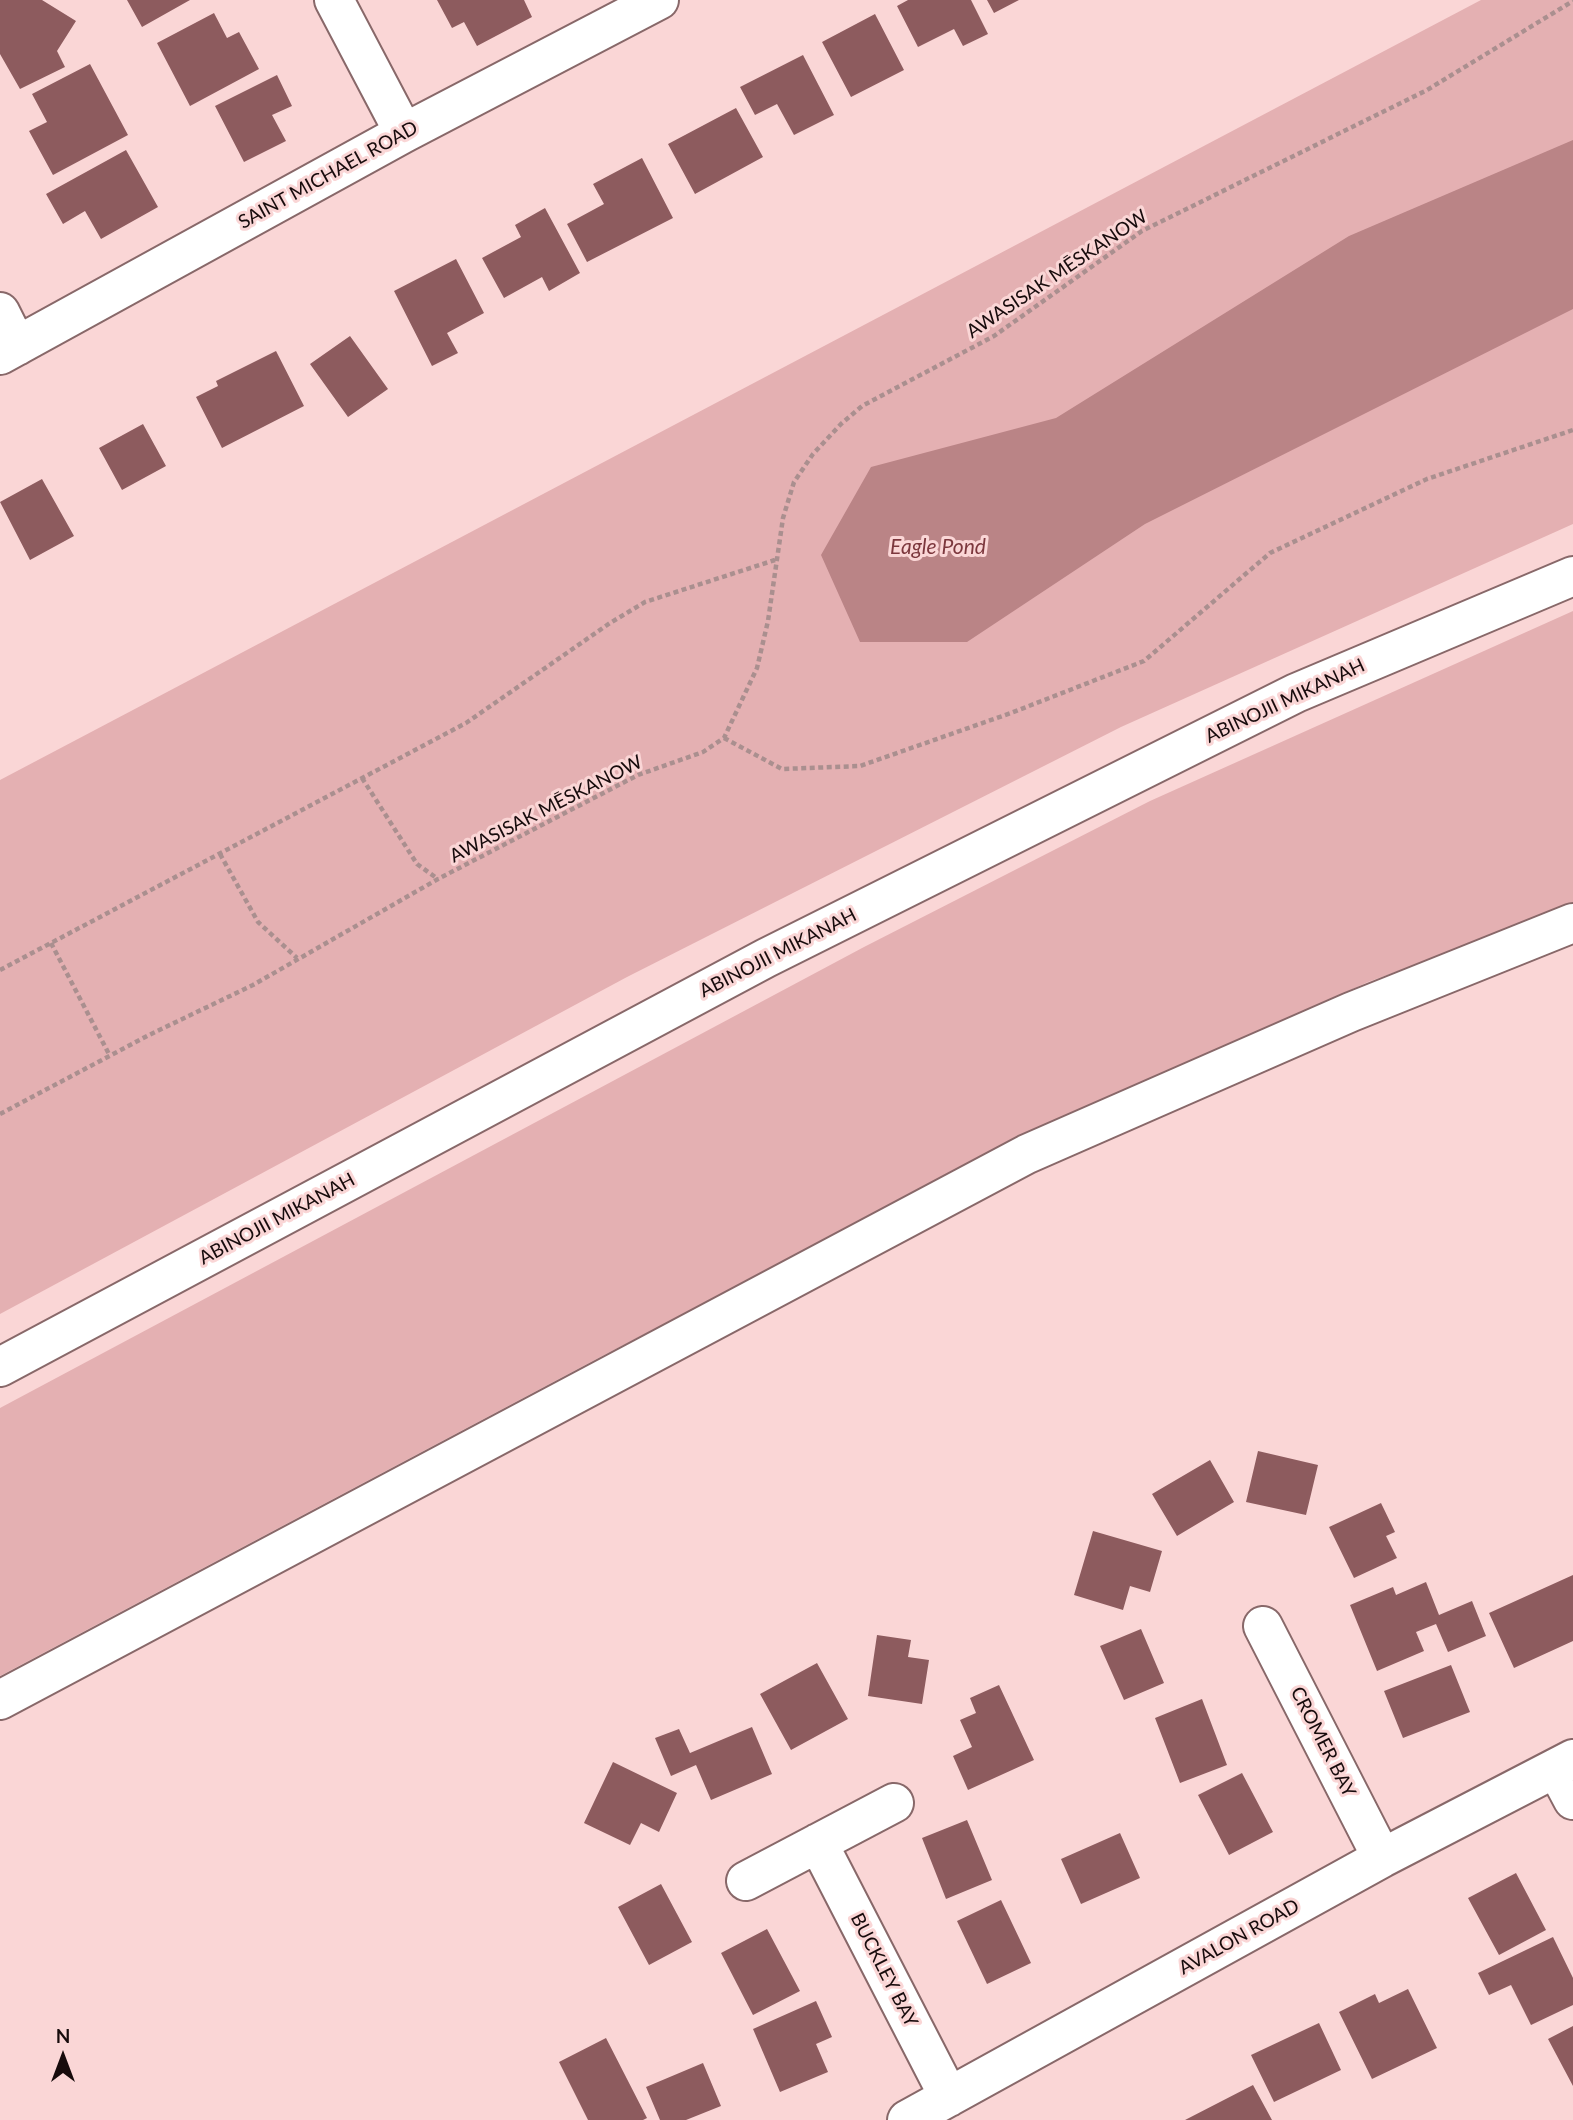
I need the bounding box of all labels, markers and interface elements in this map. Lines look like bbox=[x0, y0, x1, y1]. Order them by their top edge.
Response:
street label: SAINT MICHAEL ROAD bbox=[234, 116, 422, 234]
street label: AWASISAK MĒSKANOW bbox=[962, 205, 1152, 343]
water label: Eagle Pond bbox=[890, 534, 986, 560]
street label: ABINOJII MIKANAH bbox=[1202, 654, 1368, 748]
street label: AWASISAK MĒSKANOW bbox=[446, 750, 646, 868]
street label: ABINOJII MIKANAH bbox=[696, 904, 860, 1002]
street label: ABINOJII MIKANAH bbox=[195, 1168, 359, 1270]
street label: CROMER BAY bbox=[1285, 1683, 1361, 1801]
street label: AVALON ROAD bbox=[1175, 1895, 1303, 1979]
street label: BUCKLEY BAY bbox=[846, 1909, 922, 2031]
north arrow bbox=[28, 2022, 98, 2092]
text: N bbox=[56, 2024, 70, 2047]

